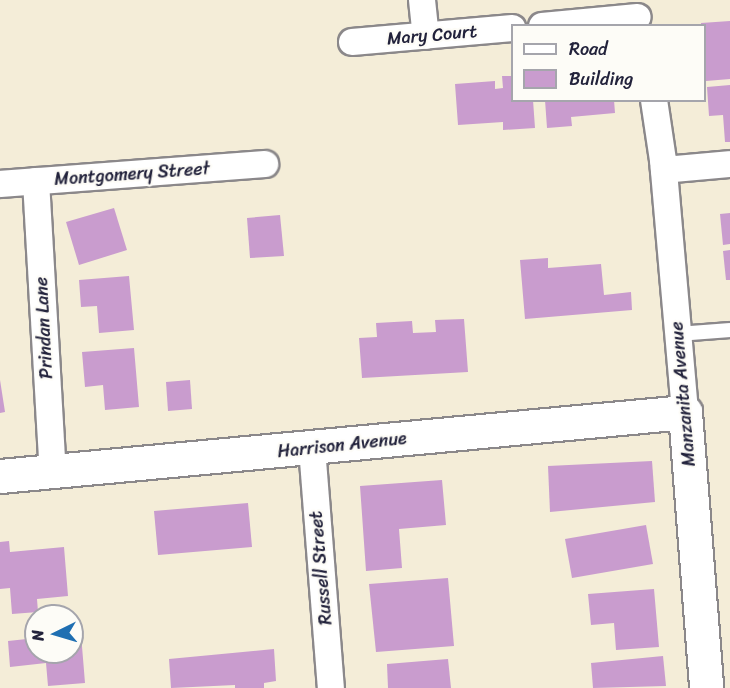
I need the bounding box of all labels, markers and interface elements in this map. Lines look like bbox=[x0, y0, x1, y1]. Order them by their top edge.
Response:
street label: Mary Court bbox=[386, 20, 478, 50]
legend bbox=[511, 24, 706, 102]
text: Road bbox=[569, 33, 608, 65]
text: Building bbox=[569, 63, 633, 95]
street label: Montgomery Street bbox=[54, 158, 210, 190]
street label: Prindan Lane bbox=[31, 276, 57, 380]
street label: Manzanita Avenue bbox=[666, 321, 700, 467]
street label: Harrison Avenue bbox=[276, 427, 408, 463]
street label: Russell Street bbox=[305, 510, 337, 626]
north arrow bbox=[24, 604, 84, 664]
text: N bbox=[23, 629, 52, 642]

